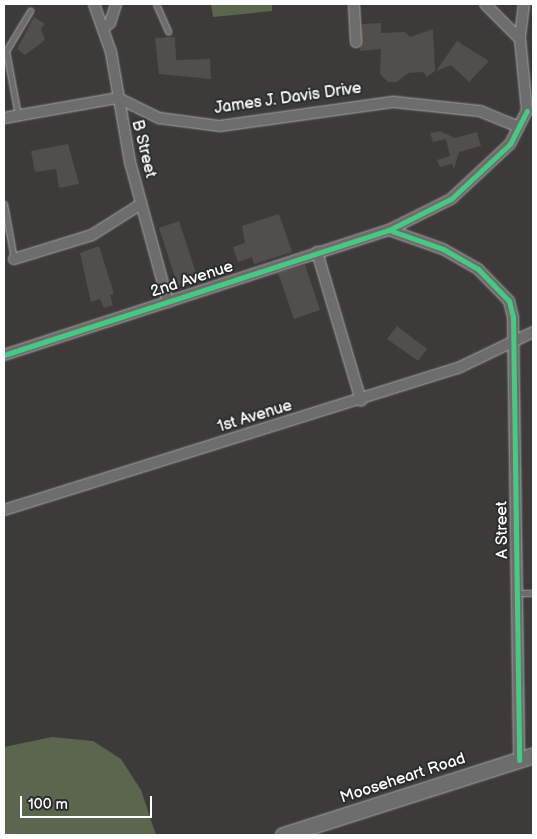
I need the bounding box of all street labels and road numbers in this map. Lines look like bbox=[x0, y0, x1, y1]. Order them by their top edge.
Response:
street label: James J. Davis Drive bbox=[213, 79, 363, 119]
street label: B Street bbox=[127, 118, 159, 180]
street label: 2nd Avenue bbox=[148, 258, 236, 302]
street label: 1st Avenue bbox=[215, 397, 295, 437]
street label: A Street bbox=[493, 501, 513, 559]
street label: Mooseheart Road bbox=[338, 750, 468, 808]

